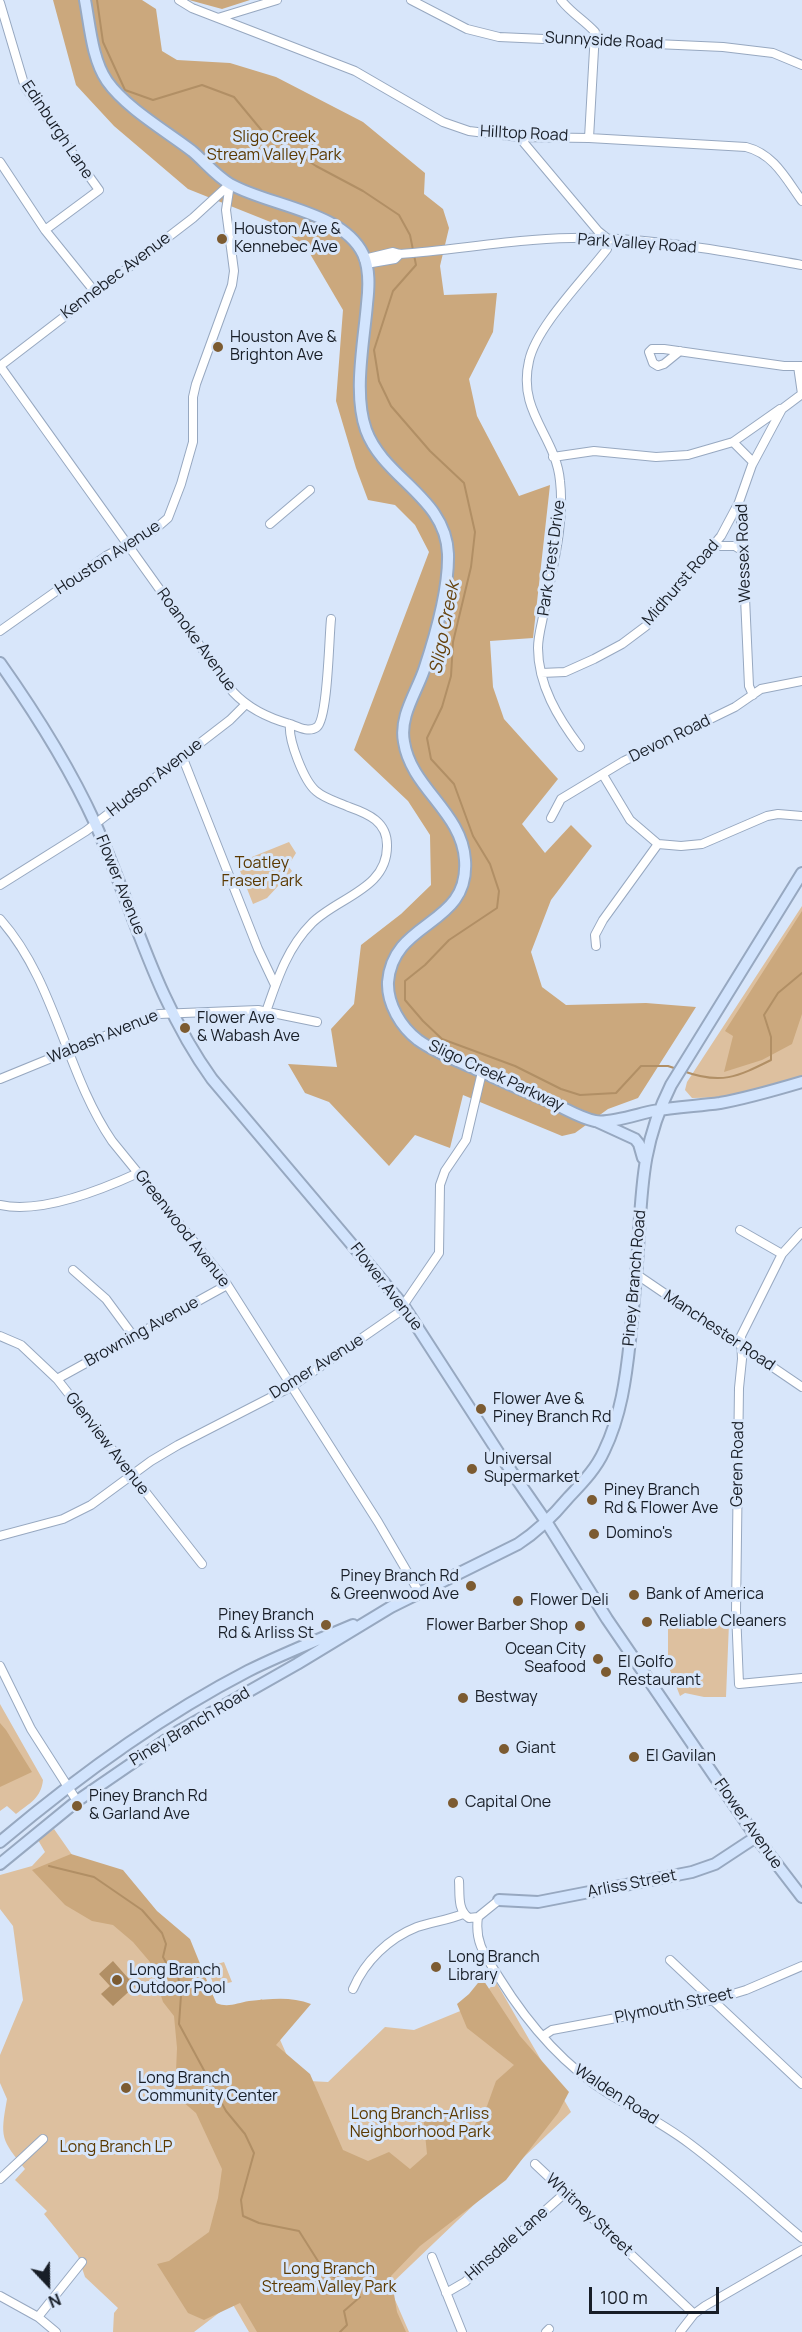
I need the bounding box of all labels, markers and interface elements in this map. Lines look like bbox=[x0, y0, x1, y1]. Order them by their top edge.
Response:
street label: Sunnyside Road bbox=[544, 28, 664, 54]
street label: Edinburgh Lane bbox=[17, 77, 97, 183]
street label: Hilltop Road bbox=[479, 122, 569, 146]
park label: Sligo Creek Stream Valley Park bbox=[207, 128, 341, 166]
place label: Houston Ave & Kennebec Ave bbox=[234, 220, 341, 258]
street label: Kennebec Avenue bbox=[58, 229, 174, 323]
street label: Park Valley Road bbox=[577, 230, 697, 258]
marker: Houston Ave & Kennebec Ave bbox=[215, 232, 229, 246]
place label: Houston Ave & Brighton Ave bbox=[230, 328, 337, 366]
marker: Houston Ave & Brighton Ave bbox=[211, 340, 225, 354]
street label: Park Crest Drive bbox=[534, 499, 570, 617]
street label: Wessex Road bbox=[733, 503, 755, 603]
street label: Houston Avenue bbox=[52, 517, 164, 599]
street label: Midhurst Road bbox=[639, 536, 723, 630]
water label: Sligo Creek bbox=[425, 580, 465, 676]
street label: Roanoke Avenue bbox=[152, 585, 240, 695]
street label: Devon Road bbox=[626, 711, 714, 767]
street label: Hudson Avenue bbox=[104, 735, 206, 821]
street label: Flower Avenue bbox=[91, 832, 149, 938]
park label: Toatley Fraser Park bbox=[222, 854, 302, 892]
street label: Wabash Avenue bbox=[45, 1006, 161, 1068]
place label: Flower Ave & Wabash Ave bbox=[197, 1009, 300, 1047]
marker: Flower Ave & Wabash Ave bbox=[178, 1021, 192, 1035]
street label: Sligo Creek Parkway bbox=[425, 1036, 567, 1116]
street label: Greenwood Avenue bbox=[130, 1167, 234, 1291]
street label: Piney Branch Road bbox=[619, 1209, 651, 1347]
street label: Flower Avenue bbox=[346, 1239, 426, 1335]
street label: Manchester Road bbox=[660, 1287, 778, 1375]
street label: Browning Avenue bbox=[82, 1293, 202, 1371]
street label: Domer Avenue bbox=[267, 1331, 367, 1403]
street label: Glenview Avenue bbox=[61, 1389, 153, 1499]
place label: Flower Ave & Piney Branch Rd bbox=[493, 1390, 611, 1428]
marker: Flower Ave & Piney Branch Rd bbox=[474, 1402, 488, 1416]
street label: Geren Road bbox=[728, 1421, 748, 1507]
place label: Universal Supermarket bbox=[484, 1450, 580, 1488]
marker: Universal Supermarket bbox=[465, 1462, 479, 1476]
place label: Piney Branch Rd & Flower Ave bbox=[604, 1481, 718, 1519]
marker: Piney Branch Rd & Flower Ave bbox=[585, 1493, 599, 1507]
place label: Domino's bbox=[606, 1524, 672, 1544]
marker: Domino's bbox=[587, 1527, 601, 1541]
place label: Piney Branch Rd & Greenwood Ave bbox=[330, 1567, 459, 1605]
marker: Piney Branch Rd & Greenwood Ave bbox=[464, 1579, 478, 1593]
place label: Bank of America bbox=[646, 1585, 764, 1605]
marker: Bank of America bbox=[627, 1588, 641, 1602]
place label: Flower Deli bbox=[530, 1591, 609, 1611]
marker: Flower Deli bbox=[511, 1594, 525, 1608]
place label: Piney Branch Rd & Arliss St bbox=[218, 1606, 314, 1644]
place label: Reliable Cleaners bbox=[659, 1612, 786, 1632]
marker: Reliable Cleaners bbox=[640, 1615, 654, 1629]
place label: Flower Barber Shop bbox=[426, 1616, 568, 1636]
marker: Piney Branch Rd & Arliss St bbox=[319, 1618, 333, 1632]
marker: Flower Barber Shop bbox=[573, 1619, 587, 1633]
place label: Ocean City Seafood bbox=[505, 1640, 586, 1678]
marker: Ocean City Seafood bbox=[591, 1652, 605, 1666]
place label: El Golfo Restaurant bbox=[618, 1653, 701, 1691]
marker: El Golfo Restaurant bbox=[599, 1665, 613, 1679]
street label: Piney Branch Road bbox=[126, 1684, 254, 1770]
place label: Bestway bbox=[475, 1688, 538, 1708]
marker: Bestway bbox=[456, 1691, 470, 1705]
place label: Giant bbox=[516, 1739, 556, 1759]
marker: Giant bbox=[497, 1742, 511, 1756]
place label: El Gavilan bbox=[646, 1747, 716, 1767]
marker: El Gavilan bbox=[627, 1750, 641, 1764]
street label: Flower Avenue bbox=[710, 1775, 786, 1873]
place label: Piney Branch Rd & Garland Ave bbox=[89, 1787, 207, 1825]
place label: Capital One bbox=[465, 1793, 551, 1813]
marker: Capital One bbox=[446, 1796, 460, 1810]
marker: Piney Branch Rd & Garland Ave bbox=[70, 1799, 84, 1813]
street label: Arliss Street bbox=[586, 1866, 678, 1902]
place label: Long Branch Library bbox=[448, 1948, 540, 1986]
marker: Long Branch Library bbox=[429, 1960, 443, 1974]
place label: Long Branch Outdoor Pool bbox=[129, 1961, 226, 1999]
marker: Long Branch Outdoor Pool bbox=[110, 1973, 124, 1987]
street label: Plymouth Street bbox=[613, 1984, 735, 2028]
street label: Walden Road bbox=[570, 2061, 662, 2129]
place label: Long Branch Community Center bbox=[138, 2069, 278, 2107]
marker: Long Branch Community Center bbox=[119, 2081, 133, 2095]
park label: Long Branch-Arliss Neighborhood Park bbox=[350, 2105, 490, 2143]
park label: Long Branch LP bbox=[60, 2138, 172, 2158]
street label: Whitney Street bbox=[542, 2170, 636, 2260]
street label: Hinsdale Lane bbox=[462, 2203, 552, 2285]
north arrow bbox=[18, 2254, 78, 2314]
park label: Long Branch Stream Valley Park bbox=[262, 2260, 396, 2298]
scale bar bbox=[592, 2275, 722, 2313]
text: 100 m bbox=[600, 2285, 648, 2309]
text: N bbox=[45, 2288, 64, 2313]

